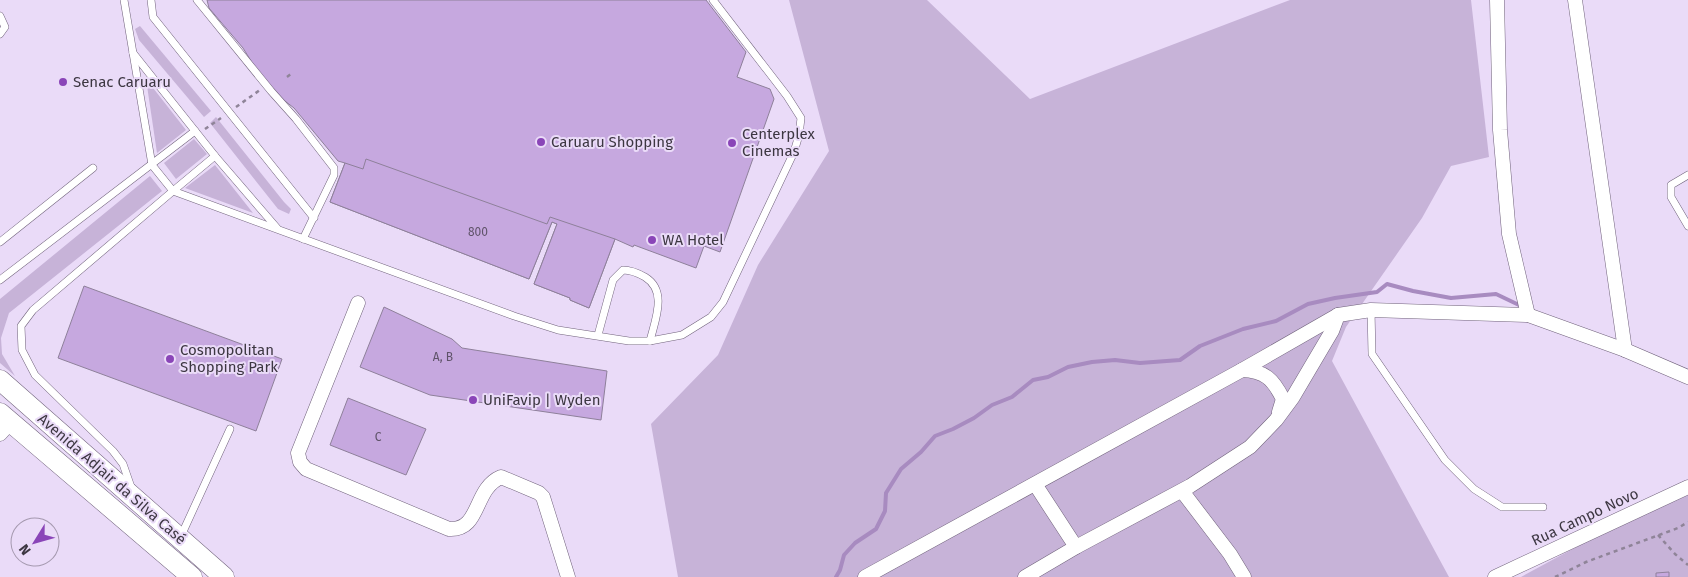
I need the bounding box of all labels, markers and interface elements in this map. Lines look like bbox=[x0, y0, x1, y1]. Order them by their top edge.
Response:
place label: Senac Caruaru bbox=[73, 73, 171, 91]
marker: Senac Caruaru bbox=[57, 76, 69, 88]
place label: Centerplex Cinemas bbox=[742, 125, 815, 160]
place label: Caruaru Shopping bbox=[551, 133, 673, 151]
marker: Caruaru Shopping bbox=[535, 136, 547, 148]
marker: Centerplex Cinemas bbox=[726, 137, 738, 149]
house number: 800 bbox=[468, 225, 488, 239]
place label: WA Hotel bbox=[662, 231, 724, 249]
marker: WA Hotel bbox=[646, 234, 658, 246]
place label: Cosmopolitan Shopping Park bbox=[180, 341, 278, 376]
house number: A, B bbox=[433, 350, 453, 364]
marker: Cosmopolitan Shopping Park bbox=[164, 353, 176, 365]
place label: UniFavip | Wyden bbox=[483, 391, 601, 409]
marker: UniFavip | Wyden bbox=[467, 394, 479, 406]
street label: Avenida Adjair da Silva Casé bbox=[34, 410, 190, 548]
house number: C bbox=[375, 430, 382, 444]
street label: Rua Campo Novo bbox=[1529, 484, 1641, 550]
north arrow bbox=[10, 517, 60, 567]
text: N bbox=[15, 541, 35, 558]

